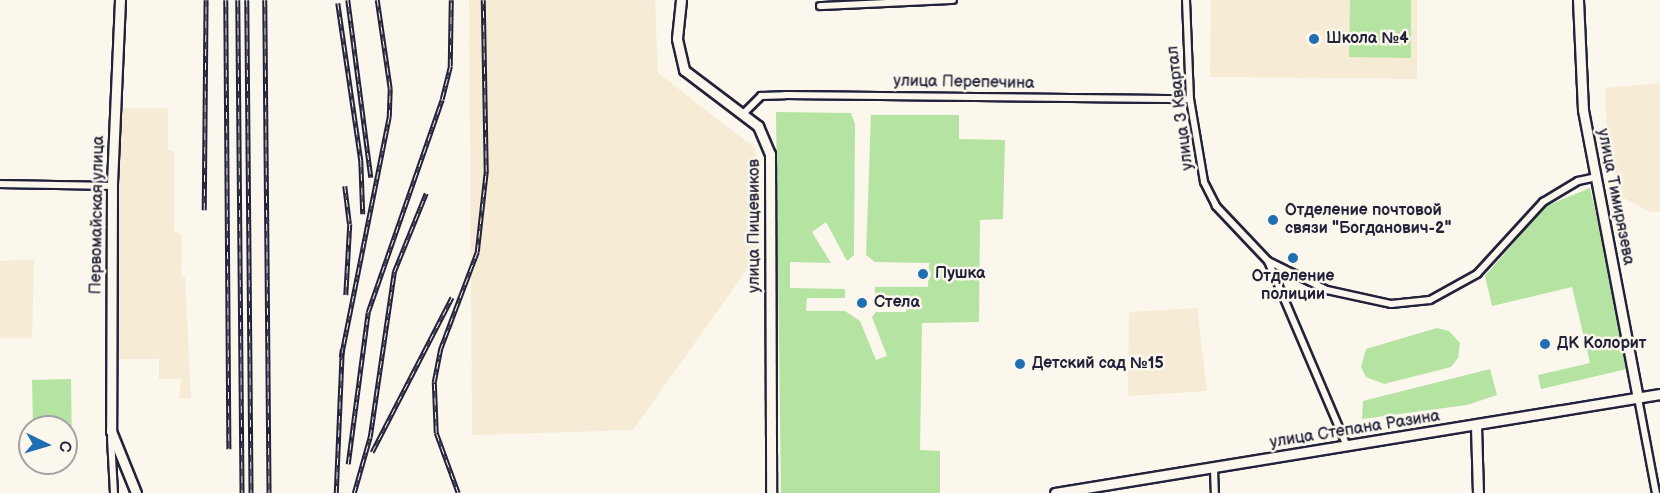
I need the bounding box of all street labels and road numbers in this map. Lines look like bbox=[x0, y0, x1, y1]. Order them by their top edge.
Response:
street label: улица 3 Квартал bbox=[1164, 45, 1198, 171]
street label: улица Перепечина bbox=[893, 72, 1035, 94]
street label: улица Тимирязева bbox=[1592, 127, 1638, 267]
street label: Первомайская улица bbox=[87, 135, 109, 295]
street label: улица Пищевиков bbox=[745, 159, 765, 293]
street label: улица Степана Разина bbox=[1269, 407, 1441, 453]

